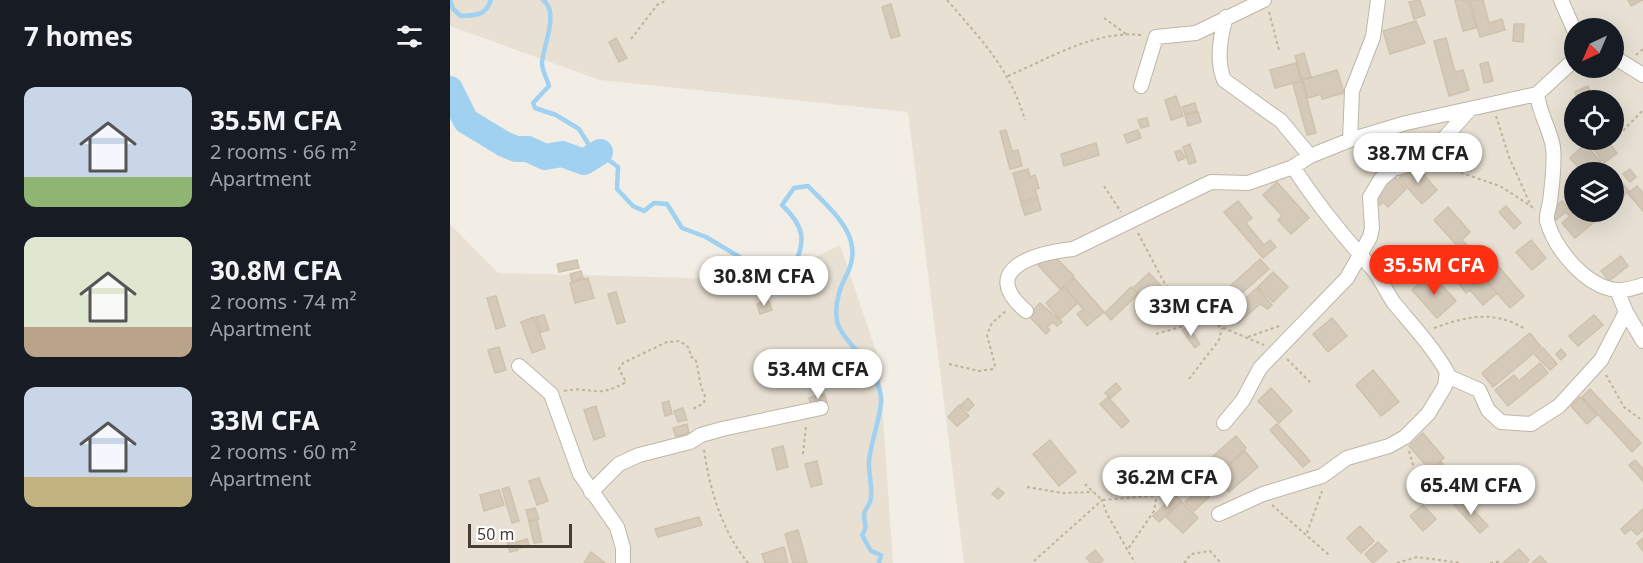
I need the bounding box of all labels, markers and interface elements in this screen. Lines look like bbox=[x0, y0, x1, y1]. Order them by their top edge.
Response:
text: 7 homes bbox=[24, 18, 133, 54]
north arrow bbox=[1564, 18, 1624, 78]
map controls bbox=[1564, 18, 1624, 222]
icon: filters bbox=[393, 20, 426, 53]
button: locate bbox=[1564, 90, 1624, 150]
text: 35.5M CFA bbox=[210, 102, 342, 138]
icon: home bbox=[72, 111, 144, 183]
pin: 38.7M CFA bbox=[1349, 133, 1487, 184]
text: 2 rooms · 66 m² bbox=[210, 138, 357, 165]
text: 38.7M CFA bbox=[1367, 139, 1469, 166]
button: layers bbox=[1564, 162, 1624, 222]
text: Apartment bbox=[210, 165, 311, 192]
pin: 35.5M CFA bbox=[1365, 245, 1503, 296]
text: 35.5M CFA bbox=[1383, 251, 1485, 278]
text: 30.8M CFA bbox=[210, 252, 342, 288]
pin: 30.8M CFA bbox=[695, 256, 833, 307]
icon: home bbox=[72, 261, 144, 333]
text: 30.8M CFA bbox=[713, 262, 815, 289]
pin: 33M CFA bbox=[1136, 286, 1246, 337]
text: 2 rooms · 74 m² bbox=[210, 288, 357, 315]
text: 33M CFA bbox=[1149, 292, 1233, 319]
text: Apartment bbox=[210, 315, 311, 342]
pin: 53.4M CFA bbox=[749, 349, 887, 400]
text: 53.4M CFA bbox=[767, 355, 869, 382]
text: 33M CFA bbox=[210, 402, 319, 438]
icon: home bbox=[72, 411, 144, 483]
text: 2 rooms · 60 m² bbox=[210, 438, 357, 465]
pin: 36.2M CFA bbox=[1098, 457, 1236, 508]
text: 36.2M CFA bbox=[1116, 463, 1218, 490]
text: Apartment bbox=[210, 465, 311, 492]
pin: 65.4M CFA bbox=[1402, 465, 1540, 516]
text: 65.4M CFA bbox=[1420, 471, 1522, 498]
scale bar bbox=[468, 521, 572, 548]
text: 50 m bbox=[477, 523, 514, 545]

